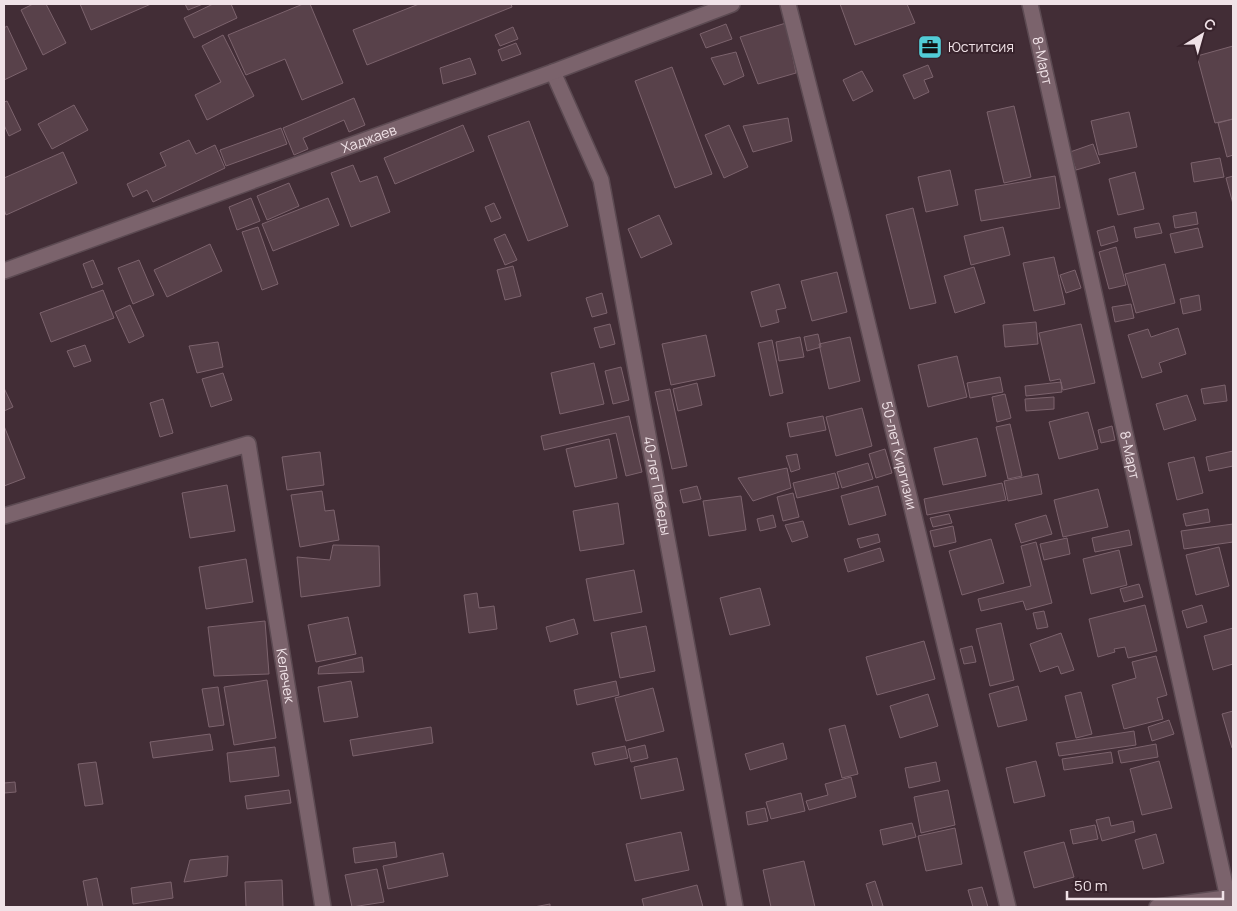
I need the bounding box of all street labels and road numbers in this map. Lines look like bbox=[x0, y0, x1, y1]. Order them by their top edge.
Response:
street label: 8-Март bbox=[1028, 35, 1058, 86]
street label: Хаджаев bbox=[338, 119, 399, 157]
street label: 50-лет Киргизии bbox=[878, 399, 922, 511]
street label: 8-Март bbox=[1116, 429, 1145, 481]
street label: 40-лет Пабеды bbox=[639, 434, 676, 537]
street label: Келечек bbox=[272, 647, 300, 705]

